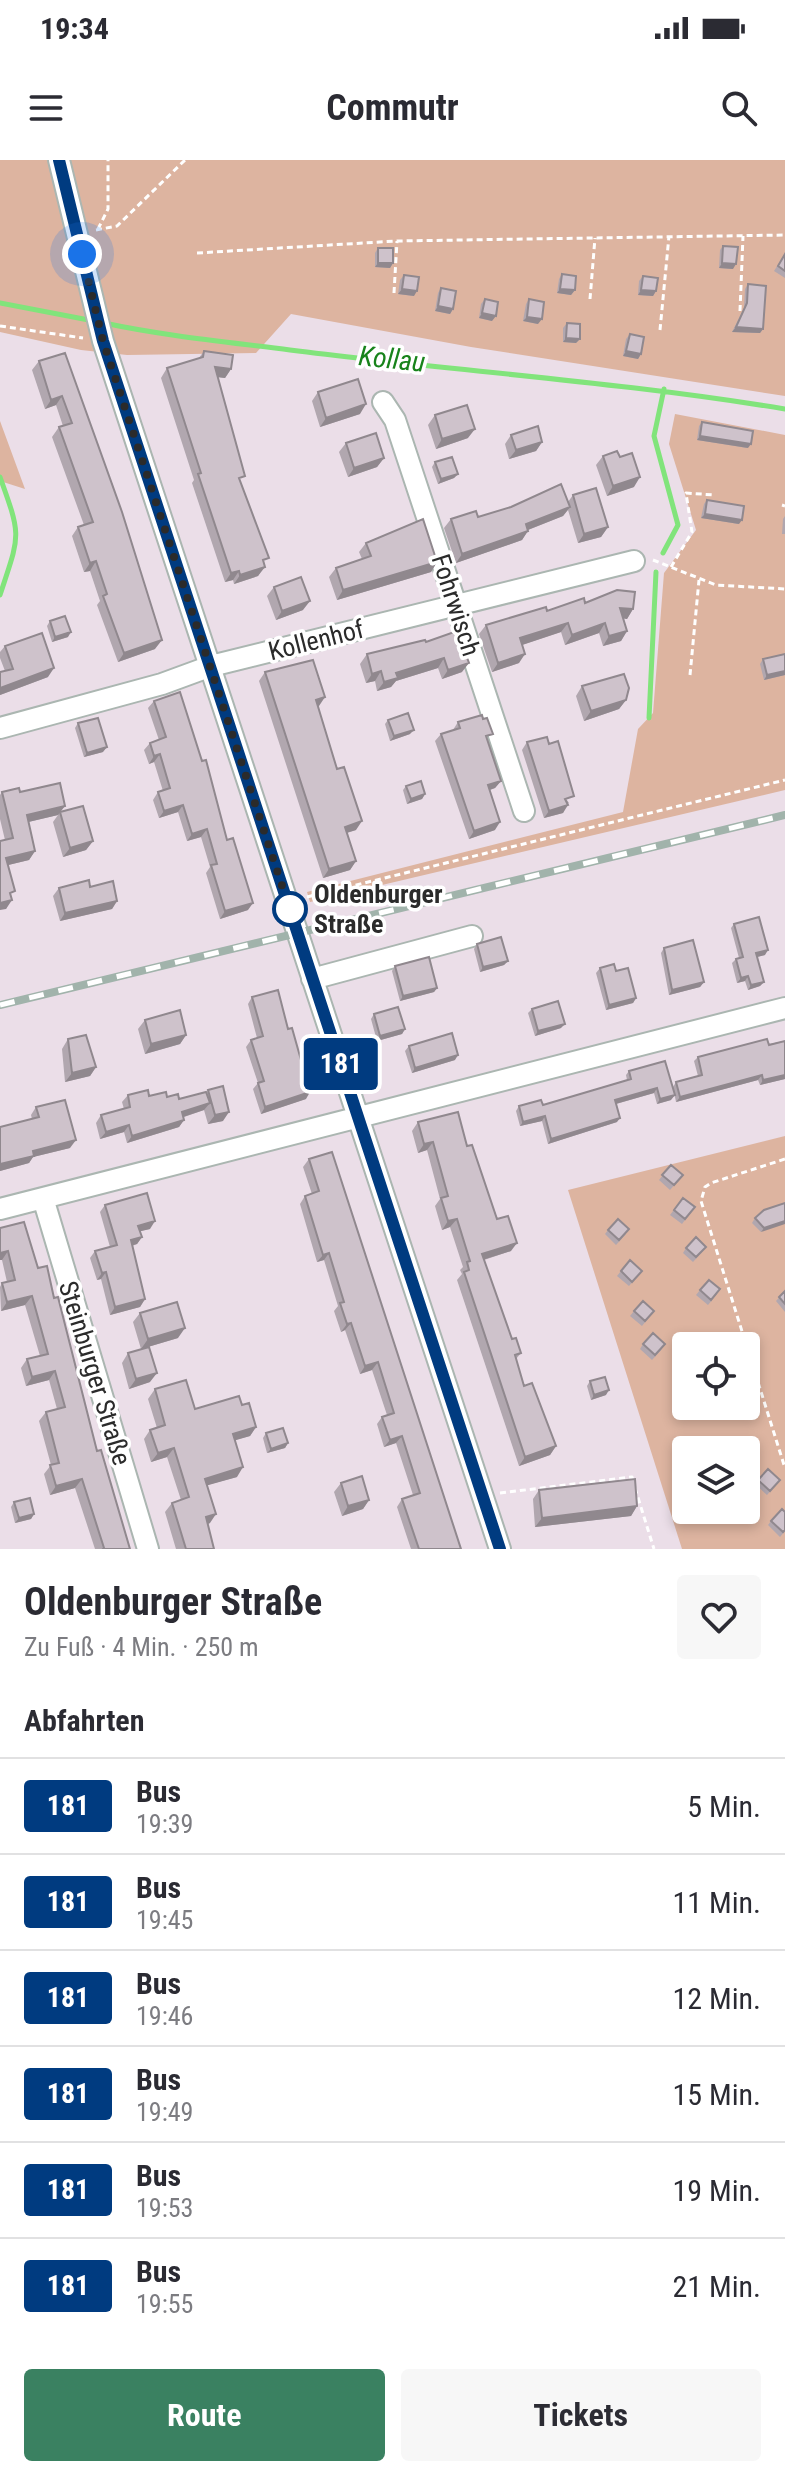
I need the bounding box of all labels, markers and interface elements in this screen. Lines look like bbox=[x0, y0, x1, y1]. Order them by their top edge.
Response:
text: 19:34 bbox=[40, 11, 109, 46]
icon: menu bbox=[24, 86, 68, 130]
icon: search bbox=[717, 86, 761, 130]
text: Commutr bbox=[326, 87, 459, 129]
your location bbox=[62, 234, 102, 274]
water label: Kollau bbox=[357, 339, 427, 379]
street label: Fohrwisch bbox=[425, 550, 487, 660]
street label: Kollenhof bbox=[265, 614, 367, 666]
place label: Oldenburger Straße bbox=[314, 879, 443, 939]
marker: Oldenburger Straße bbox=[273, 892, 307, 926]
line badge: 181 bbox=[295, 1038, 387, 1090]
text: 181 bbox=[320, 1047, 362, 1080]
street label: Steinburger Straße bbox=[53, 1277, 137, 1469]
map controls bbox=[672, 1332, 760, 1524]
button: locate bbox=[672, 1332, 760, 1420]
button: layers bbox=[672, 1436, 760, 1524]
button: heart bbox=[677, 1575, 761, 1659]
text: Oldenburger Straße bbox=[24, 1580, 322, 1624]
text: Zu Fuß · 4 Min. · 250 m bbox=[24, 1632, 259, 1662]
text: Abfahrten bbox=[24, 1703, 144, 1738]
text: Bus bbox=[136, 1774, 181, 1809]
text: 181 bbox=[47, 1789, 89, 1822]
text: 5 Min. bbox=[687, 1789, 761, 1824]
text: 19:39 bbox=[136, 1809, 193, 1839]
text: Bus bbox=[136, 1870, 181, 1905]
text: 181 bbox=[47, 1885, 89, 1918]
text: 11 Min. bbox=[673, 1885, 761, 1920]
text: 19:45 bbox=[136, 1905, 193, 1935]
text: Bus bbox=[136, 1966, 181, 2001]
text: 181 bbox=[47, 1981, 89, 2014]
text: 12 Min. bbox=[673, 1981, 761, 2016]
text: 19:46 bbox=[136, 2001, 193, 2031]
text: Bus bbox=[136, 2062, 181, 2097]
text: 181 bbox=[47, 2077, 89, 2110]
text: 15 Min. bbox=[673, 2077, 761, 2112]
text: 19:49 bbox=[136, 2097, 193, 2127]
text: Bus bbox=[136, 2158, 181, 2193]
text: 181 bbox=[47, 2173, 89, 2206]
text: 19 Min. bbox=[673, 2173, 761, 2208]
text: 19:53 bbox=[136, 2193, 193, 2223]
text: Bus bbox=[136, 2254, 181, 2289]
text: 181 bbox=[47, 2269, 89, 2302]
text: 21 Min. bbox=[673, 2269, 761, 2304]
text: 19:55 bbox=[136, 2289, 193, 2319]
button: Route bbox=[24, 2369, 385, 2461]
button: Tickets bbox=[401, 2369, 761, 2461]

